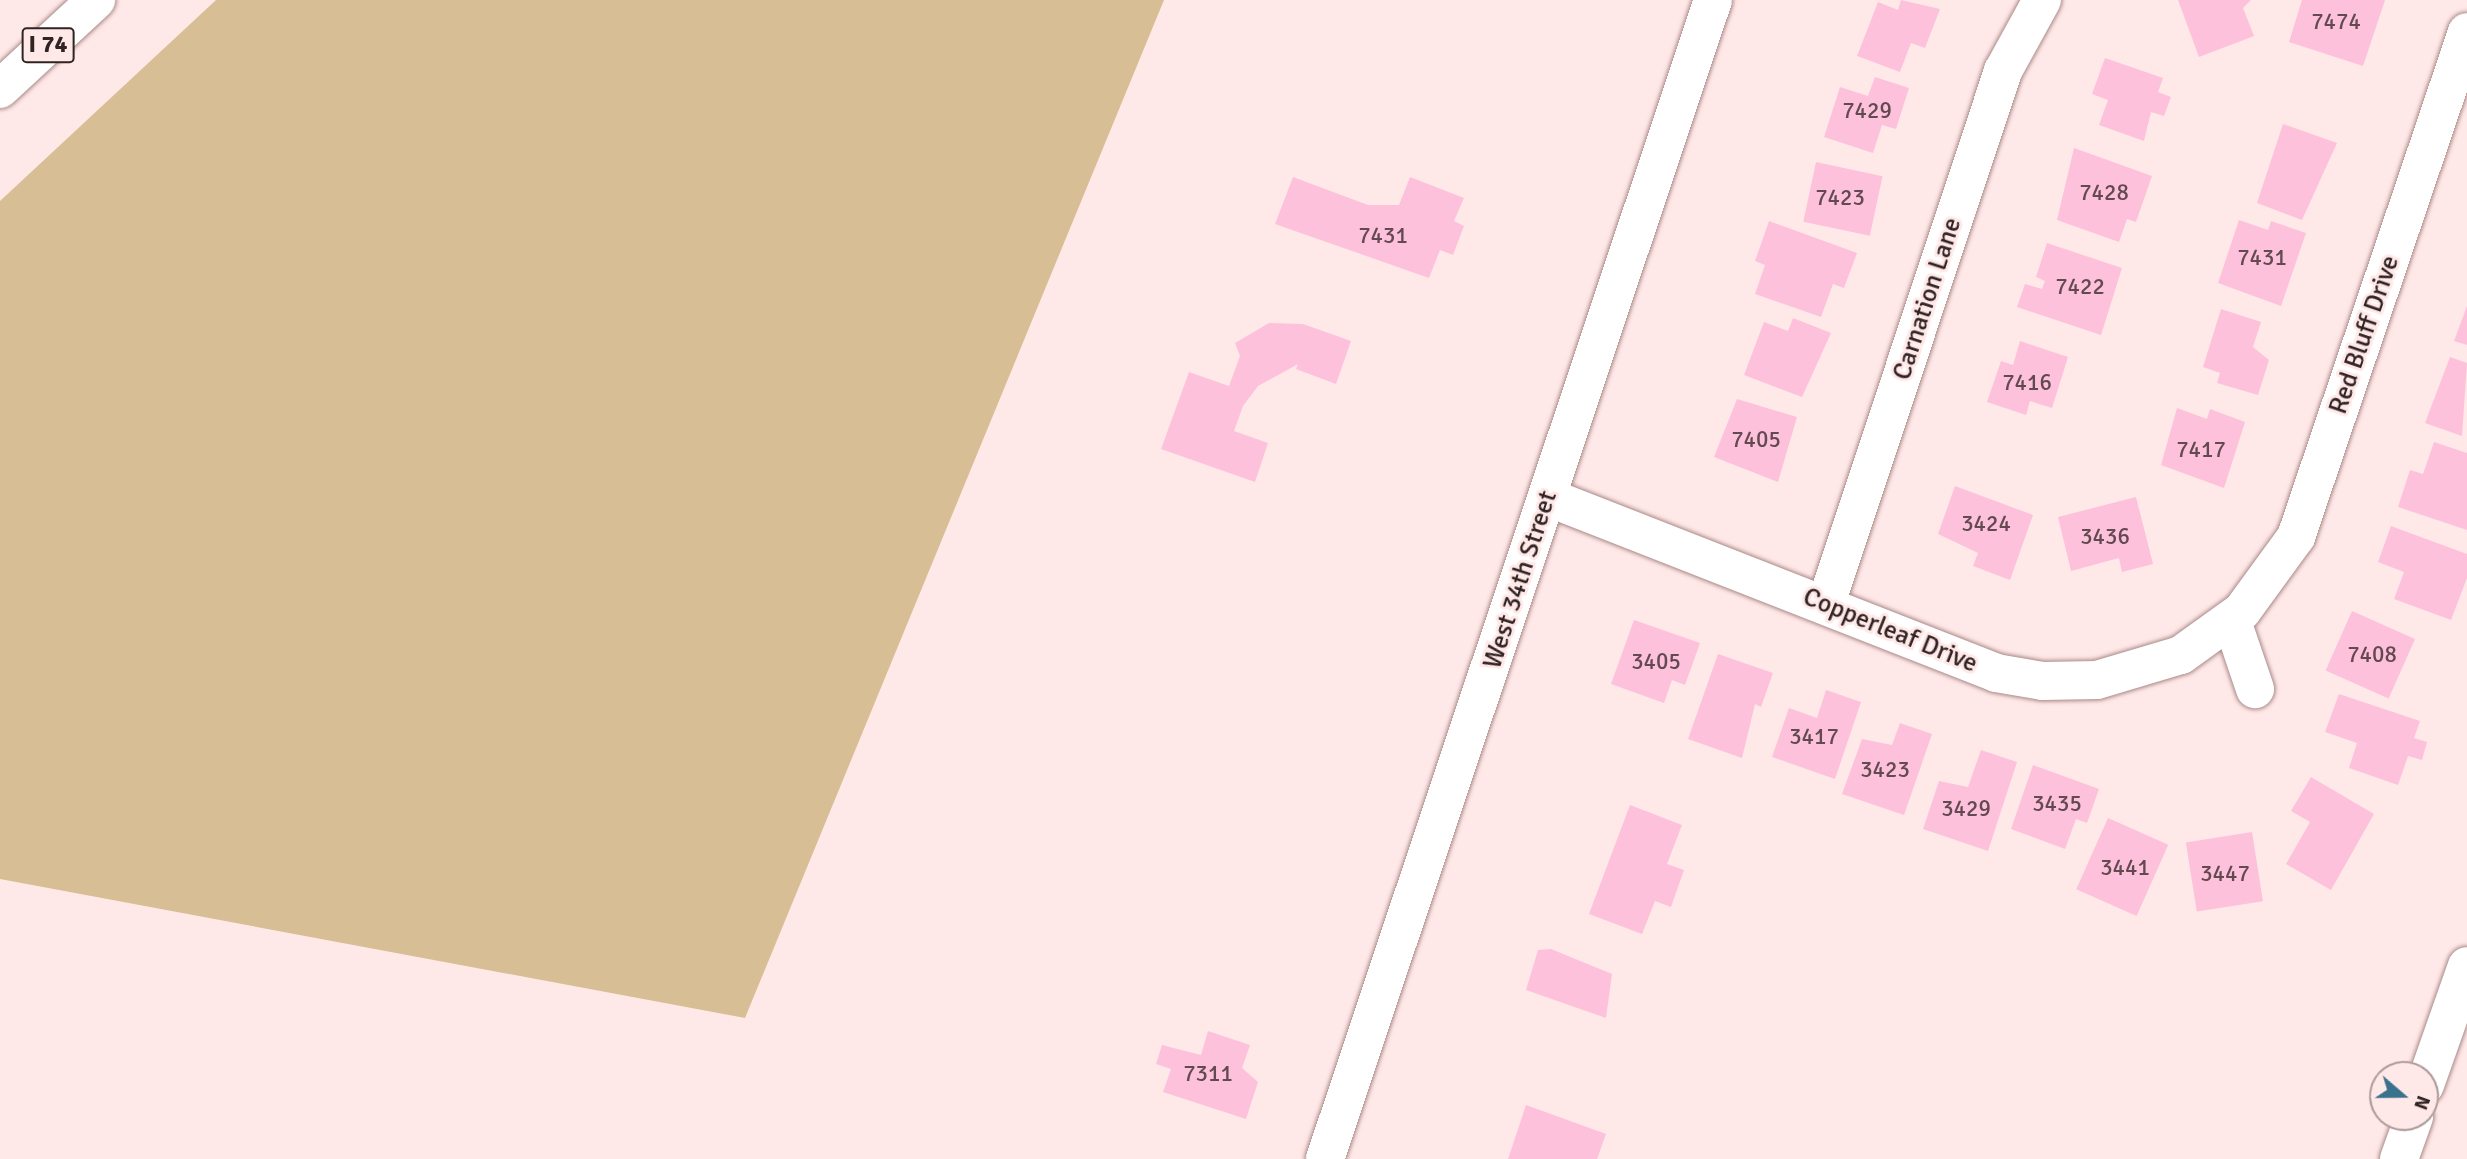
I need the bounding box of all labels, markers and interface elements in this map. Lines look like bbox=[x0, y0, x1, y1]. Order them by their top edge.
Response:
house number: 7474 bbox=[2311, 8, 2361, 36]
road number: I 74 bbox=[20, 25, 76, 66]
house number: 7429 bbox=[1842, 97, 1892, 125]
house number: 7428 bbox=[2079, 179, 2129, 207]
house number: 7423 bbox=[1815, 184, 1865, 212]
street label: Carnation Lane bbox=[1887, 214, 1969, 384]
house number: 7431 bbox=[1358, 222, 1408, 250]
house number: 7431 bbox=[2237, 244, 2287, 272]
street label: Red Bluff Drive bbox=[2323, 252, 2407, 418]
house number: 7422 bbox=[2055, 273, 2105, 301]
house number: 7416 bbox=[2002, 369, 2052, 397]
house number: 7405 bbox=[1731, 426, 1781, 454]
house number: 7417 bbox=[2176, 436, 2226, 464]
street label: West 34th Street bbox=[1478, 487, 1564, 673]
house number: 3424 bbox=[1961, 510, 2011, 538]
house number: 3436 bbox=[2080, 523, 2130, 551]
street label: Copperleaf Drive bbox=[1798, 582, 1982, 680]
house number: 7408 bbox=[2347, 641, 2397, 669]
house number: 3405 bbox=[1631, 648, 1681, 676]
house number: 3417 bbox=[1789, 723, 1839, 751]
house number: 3423 bbox=[1860, 756, 1910, 784]
house number: 3435 bbox=[2032, 790, 2082, 818]
house number: 3429 bbox=[1941, 795, 1991, 823]
house number: 3441 bbox=[2100, 854, 2150, 882]
house number: 3447 bbox=[2200, 860, 2250, 888]
house number: 7311 bbox=[1183, 1060, 1233, 1088]
north arrow bbox=[2369, 1061, 2439, 1131]
text: N bbox=[2408, 1092, 2435, 1113]

